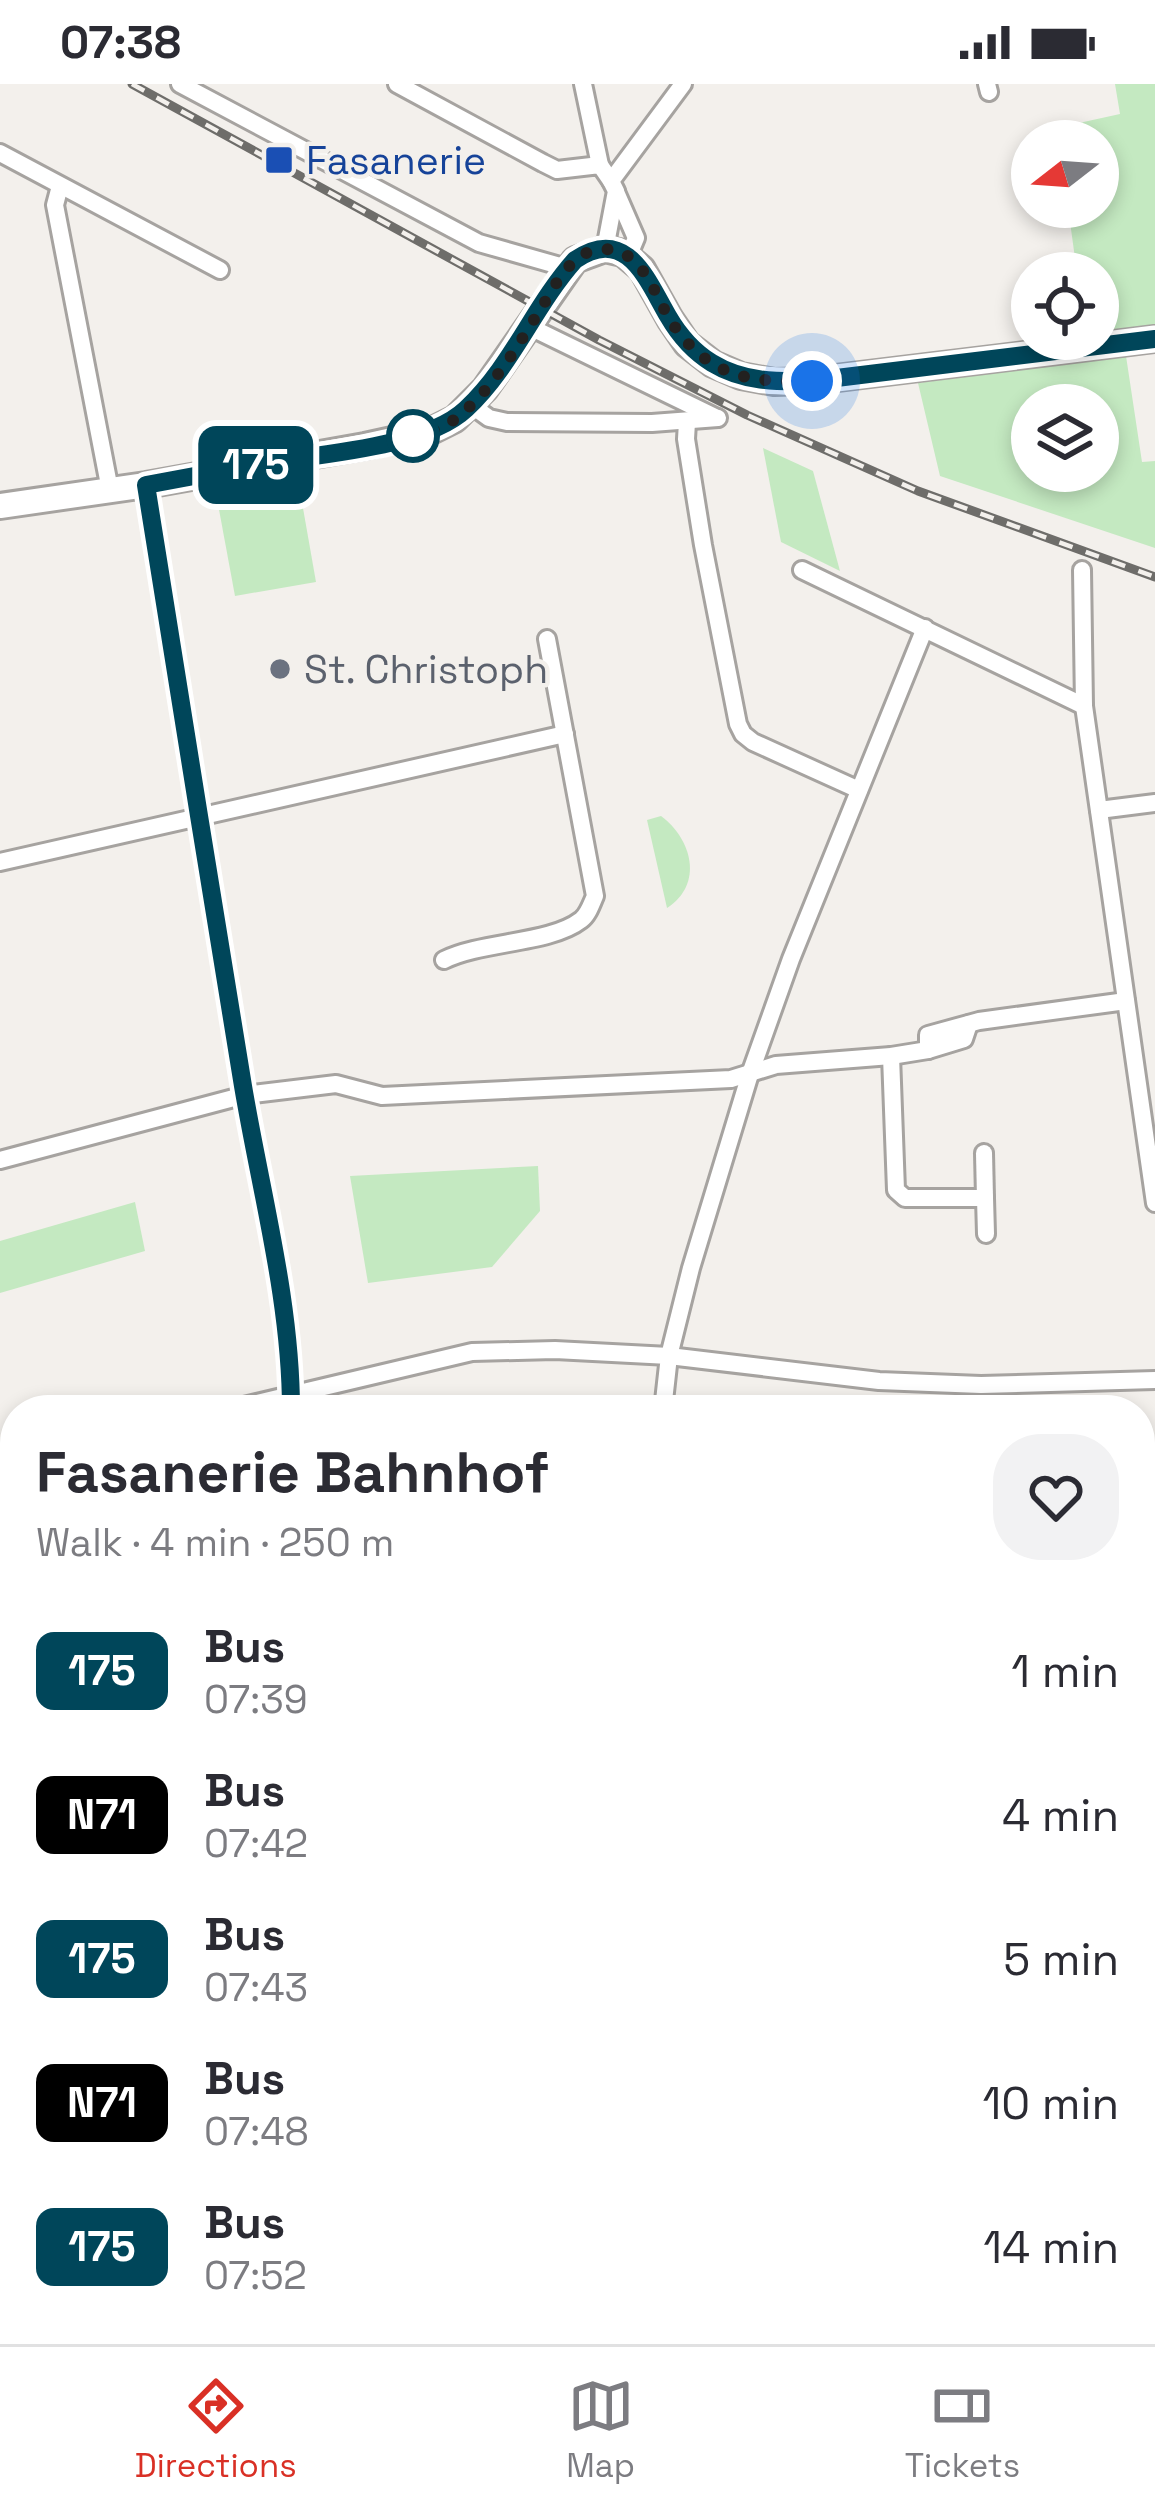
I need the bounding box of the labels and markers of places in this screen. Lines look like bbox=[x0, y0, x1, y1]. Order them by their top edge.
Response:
place label: Fasanerie bbox=[306, 136, 486, 185]
marker: Fasanerie bbox=[263, 144, 295, 176]
unlabelled marker bbox=[388, 411, 438, 461]
place label: St. Christoph bbox=[304, 645, 548, 694]
marker: St. Christoph bbox=[267, 656, 293, 682]

